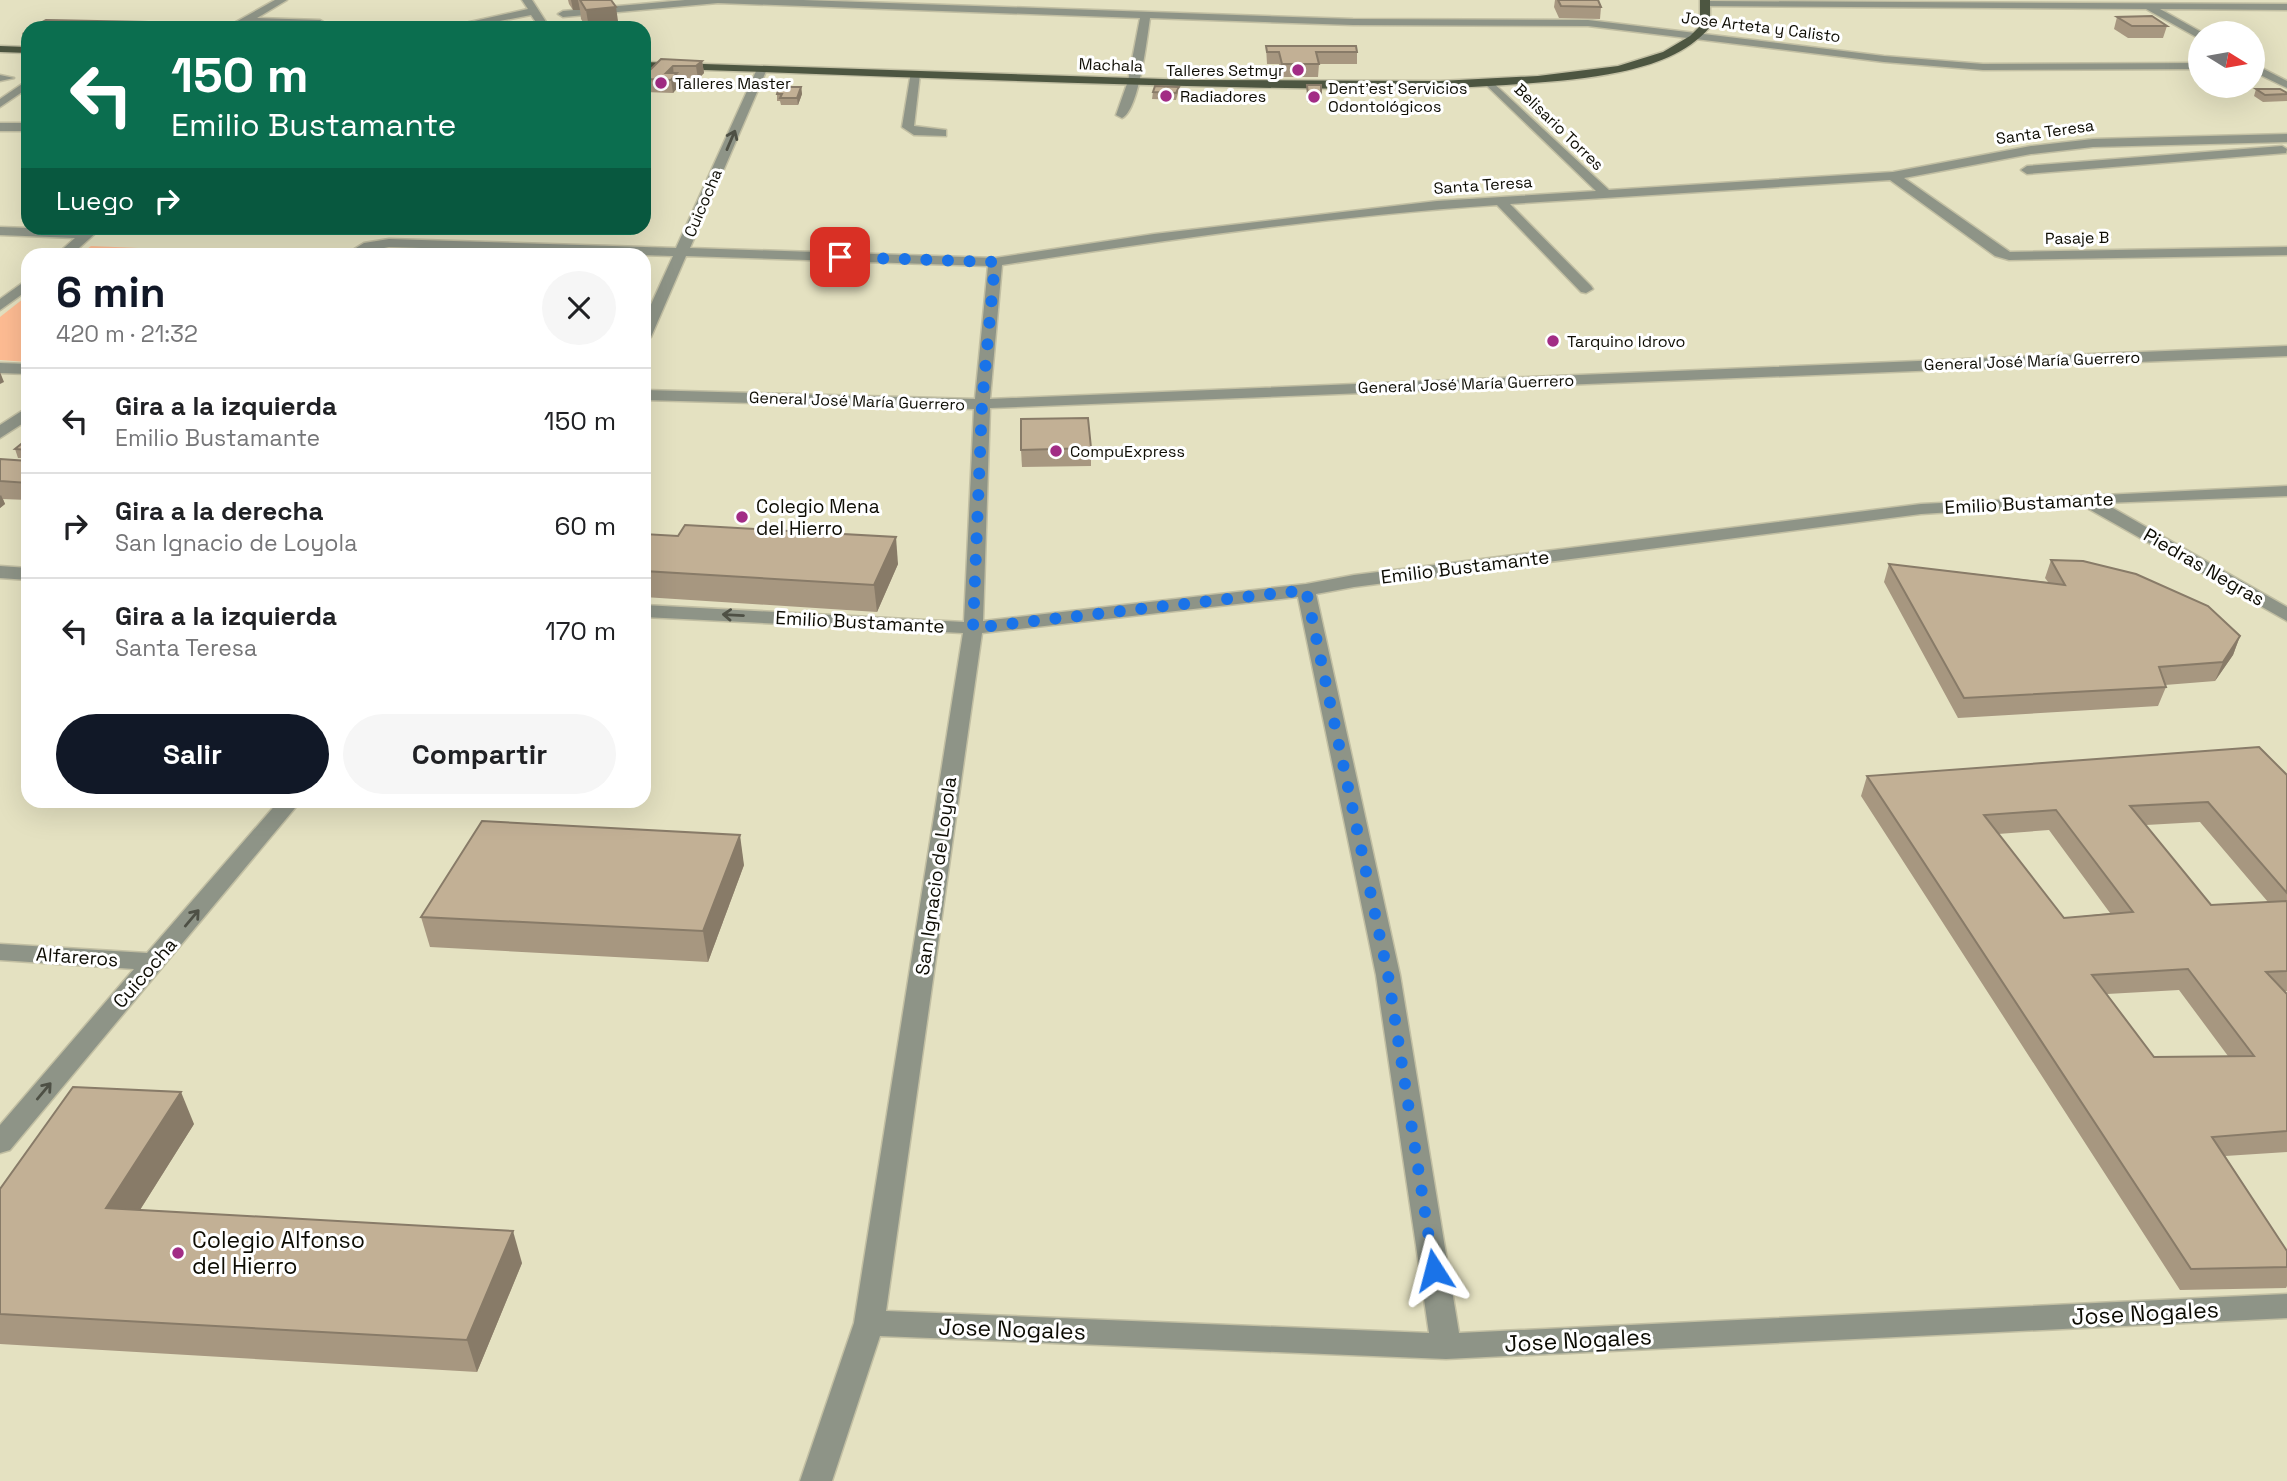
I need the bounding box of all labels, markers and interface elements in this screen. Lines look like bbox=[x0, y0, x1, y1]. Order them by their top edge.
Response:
street label: Jose Arteta y Calisto bbox=[1680, 7, 1842, 47]
north arrow bbox=[2188, 21, 2264, 98]
map controls bbox=[2188, 21, 2265, 98]
text: 150 m bbox=[171, 44, 309, 106]
icon: left bbox=[56, 49, 147, 140]
street label: Machala bbox=[1078, 53, 1144, 77]
place label: Talleres Setmyr bbox=[1166, 60, 1284, 81]
marker: Talleres Setmyr bbox=[1290, 62, 1306, 78]
place label: Talleres Master bbox=[675, 73, 791, 94]
marker: Talleres Master bbox=[653, 75, 669, 91]
place label: Dent'est Servicios Odontológicos bbox=[1328, 78, 1467, 117]
street label: Belisario Torres bbox=[1510, 79, 1608, 175]
place label: Radiadores bbox=[1180, 86, 1266, 107]
marker: Radiadores bbox=[1158, 88, 1174, 104]
marker: Dent'est Servicios Odontológicos bbox=[1306, 89, 1322, 105]
text: Emilio Bustamante bbox=[171, 105, 457, 145]
street label: Santa Teresa bbox=[1995, 115, 2095, 149]
one-way arrow bbox=[725, 129, 738, 151]
street label: Cuicocha bbox=[679, 166, 727, 240]
street label: Santa Teresa bbox=[1433, 171, 1533, 199]
icon: right bbox=[148, 182, 186, 220]
text: Luego bbox=[56, 184, 134, 218]
pin bbox=[810, 227, 870, 287]
street label: Pasaje B bbox=[2045, 227, 2109, 249]
icon: arrive bbox=[821, 238, 859, 276]
text: 6 min bbox=[56, 266, 166, 319]
button: close bbox=[542, 271, 616, 345]
text: 420 m · 21:32 bbox=[56, 319, 198, 349]
place label: Tarquino Idrovo bbox=[1567, 331, 1685, 352]
marker: Tarquino Idrovo bbox=[1545, 333, 1561, 349]
street label: General José María Guerrero bbox=[1924, 347, 2140, 375]
street label: General José María Guerrero bbox=[1358, 370, 1574, 398]
street label: General José María Guerrero bbox=[749, 387, 965, 415]
text: Gira a la izquierda bbox=[115, 389, 337, 423]
icon: left bbox=[56, 402, 94, 440]
text: 150 m bbox=[544, 404, 616, 438]
text: Emilio Bustamante bbox=[115, 423, 320, 453]
place label: CompuExpress bbox=[1070, 441, 1185, 462]
marker: CompuExpress bbox=[1048, 443, 1064, 459]
street label: Emilio Bustamante bbox=[1944, 486, 2114, 520]
text: Gira a la derecha bbox=[115, 494, 324, 528]
place label: Colegio Mena del Hierro bbox=[756, 494, 880, 541]
icon: right bbox=[56, 507, 94, 545]
text: 60 m bbox=[554, 509, 616, 543]
marker: Colegio Mena del Hierro bbox=[734, 509, 750, 525]
street label: Piedras Negras bbox=[2139, 522, 2269, 612]
text: San Ignacio de Loyola bbox=[115, 528, 357, 558]
street label: Emilio Bustamante bbox=[1379, 544, 1551, 590]
text: Gira a la izquierda bbox=[115, 599, 337, 633]
street label: Emilio Bustamante bbox=[775, 605, 945, 639]
one-way arrow bbox=[722, 609, 745, 622]
icon: left bbox=[56, 612, 94, 650]
text: 170 m bbox=[545, 614, 616, 648]
text: Santa Teresa bbox=[115, 633, 257, 663]
button: Salir bbox=[56, 714, 329, 794]
button: Compartir bbox=[343, 714, 616, 794]
street label: San Ignacio de Loyola bbox=[910, 775, 962, 977]
one-way arrow bbox=[184, 909, 200, 927]
street label: Cuicocha bbox=[108, 932, 183, 1013]
street label: Alfareros bbox=[35, 942, 119, 972]
one-way arrow bbox=[36, 1082, 52, 1100]
place label: Colegio Alfonso del Hierro bbox=[192, 1225, 365, 1281]
position arrow bbox=[1397, 1233, 1471, 1307]
marker: Colegio Alfonso del Hierro bbox=[170, 1245, 186, 1261]
street label: Jose Nogales bbox=[2070, 1294, 2220, 1332]
street label: Jose Nogales bbox=[938, 1311, 1086, 1347]
street label: Jose Nogales bbox=[1503, 1321, 1653, 1359]

